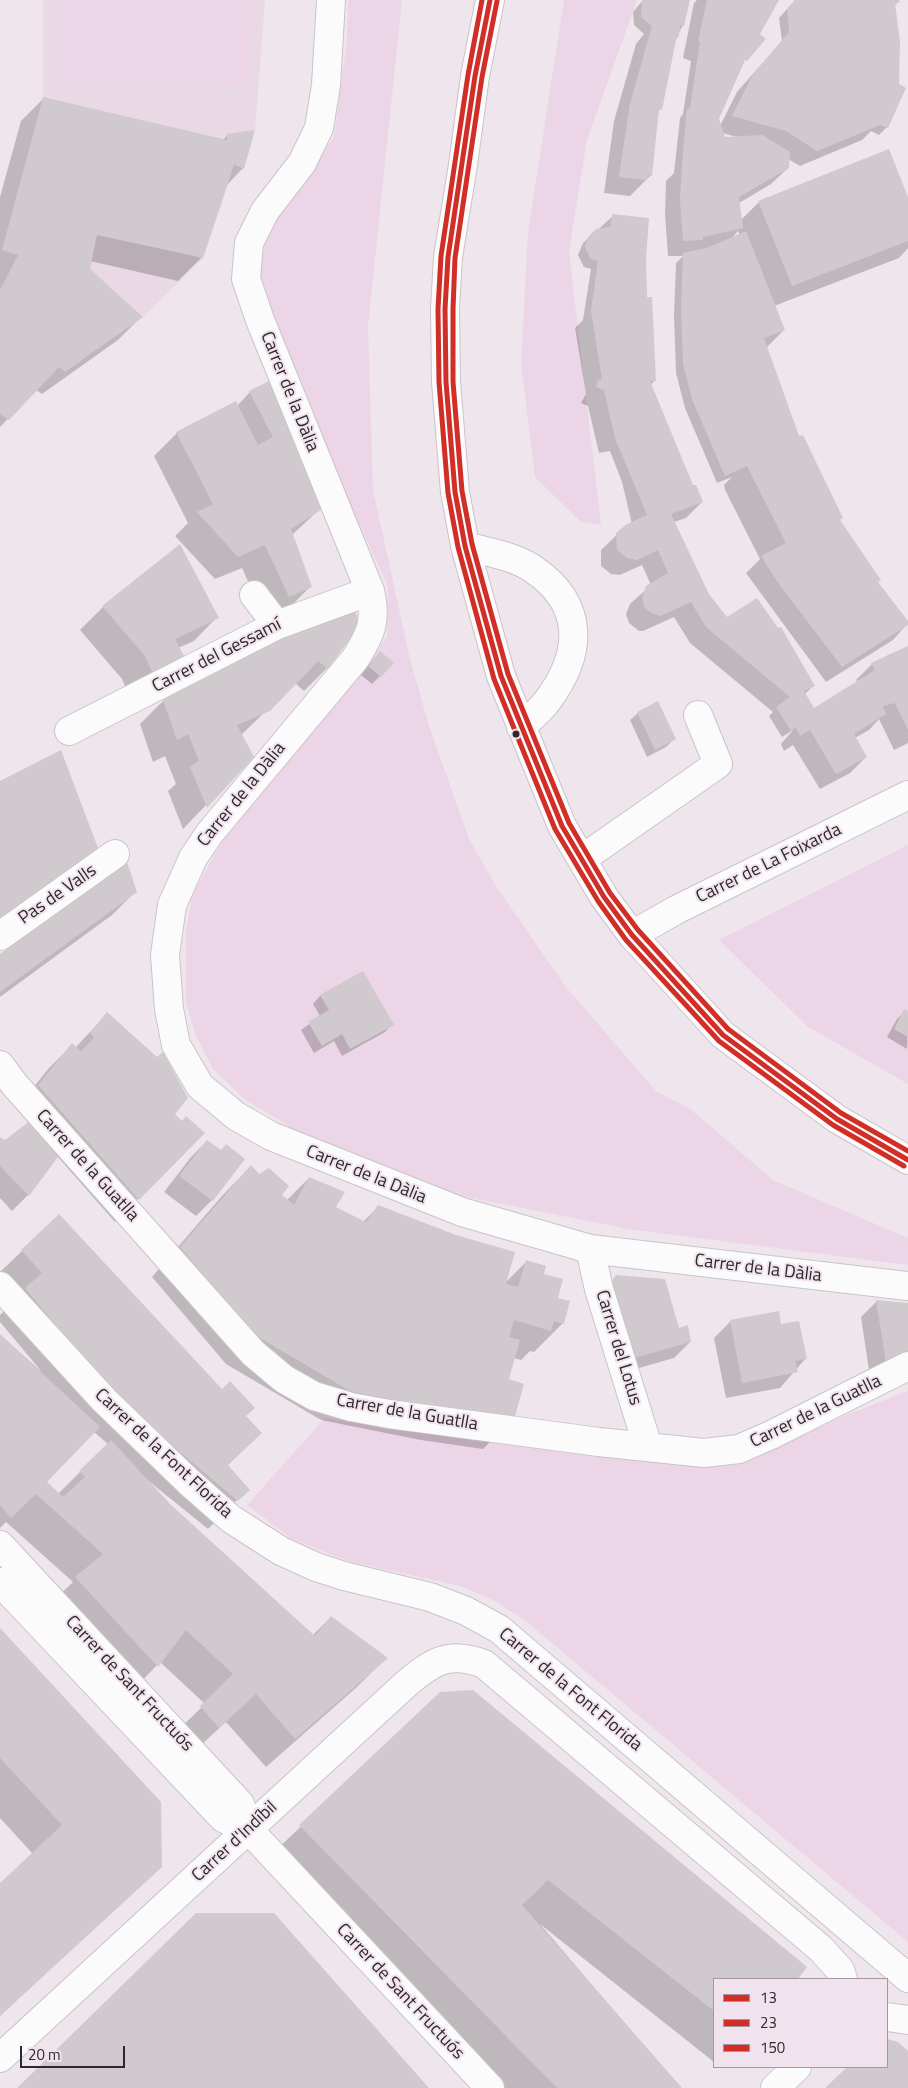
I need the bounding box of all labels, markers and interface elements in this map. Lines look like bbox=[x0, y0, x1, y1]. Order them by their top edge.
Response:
street label: Carrer de la Dàlia bbox=[255, 329, 323, 455]
street label: Carrer del Gessamí bbox=[149, 614, 285, 698]
unlabelled marker bbox=[511, 729, 521, 739]
street label: Carrer de la Dàlia bbox=[193, 739, 291, 851]
street label: Carrer de La Foixarda bbox=[693, 819, 845, 909]
street label: Pas de Valls bbox=[15, 860, 101, 930]
street label: Carrer de la Guatlla bbox=[31, 1105, 143, 1227]
street label: Carrer de la Dàlia bbox=[303, 1141, 429, 1209]
street label: Carrer de la Dàlia bbox=[693, 1250, 823, 1288]
street label: Carrer del Lotus bbox=[590, 1288, 646, 1408]
street label: Carrer de la Guatlla bbox=[747, 1371, 885, 1453]
street label: Carrer de la Font Florida bbox=[90, 1385, 236, 1523]
street label: Carrer de la Guatlla bbox=[335, 1390, 479, 1436]
street label: Carrer de Sant Fructuós bbox=[60, 1612, 198, 1756]
street label: Carrer de la Font Florida bbox=[494, 1624, 646, 1756]
street label: Carrer d'Indíbil bbox=[188, 1797, 282, 1887]
street label: Carrer de Sant Fructuós bbox=[331, 1920, 469, 2064]
legend bbox=[713, 1978, 888, 2068]
text: 13 bbox=[760, 1986, 777, 2009]
text: 23 bbox=[760, 2011, 777, 2034]
scale bar bbox=[22, 2036, 128, 2068]
text: 150 bbox=[760, 2036, 785, 2059]
text: 20 m bbox=[28, 2043, 61, 2066]

